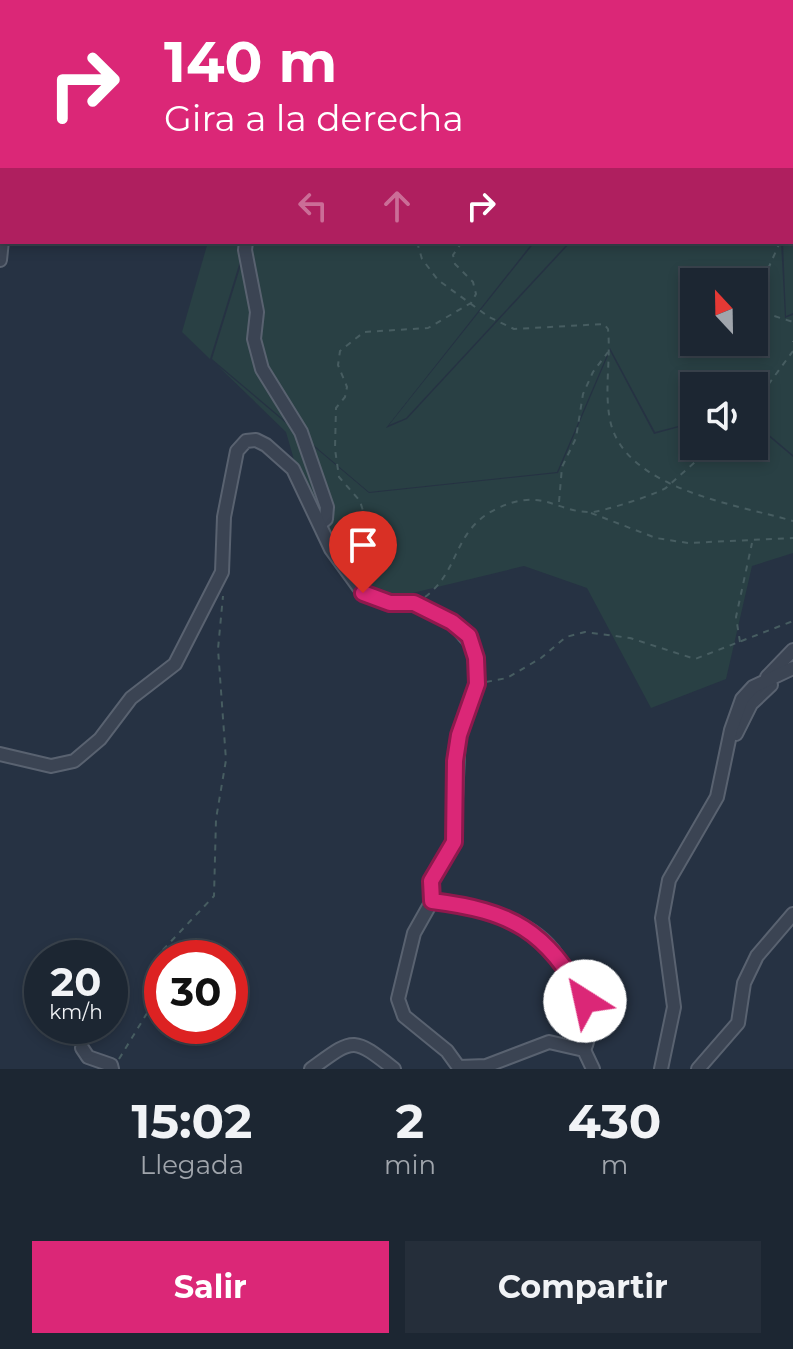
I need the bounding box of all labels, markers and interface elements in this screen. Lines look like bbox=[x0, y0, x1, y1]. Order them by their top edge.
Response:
text: 140 m bbox=[164, 28, 337, 96]
icon: right bbox=[32, 32, 136, 136]
text: Gira a la derecha bbox=[164, 96, 464, 140]
icon: left bbox=[291, 184, 335, 228]
icon: ahead bbox=[375, 184, 419, 228]
icon: right bbox=[459, 184, 503, 228]
north arrow bbox=[680, 268, 768, 356]
map controls bbox=[680, 268, 768, 460]
button: sound bbox=[680, 372, 768, 460]
pin bbox=[329, 511, 397, 593]
icon: arrive bbox=[341, 523, 385, 567]
speed limit sign: 30 bbox=[144, 940, 248, 1044]
text: 20 bbox=[51, 957, 101, 1006]
position arrow bbox=[543, 959, 627, 1043]
text: km/h bbox=[49, 1000, 103, 1024]
text: 15:02 bbox=[132, 1092, 252, 1150]
text: 2 bbox=[396, 1092, 424, 1150]
text: 430 bbox=[568, 1092, 661, 1150]
text: Llegada bbox=[140, 1149, 244, 1181]
text: min bbox=[384, 1149, 436, 1181]
text: m bbox=[601, 1149, 628, 1181]
button: Salir bbox=[32, 1241, 389, 1333]
button: Compartir bbox=[405, 1241, 761, 1333]

